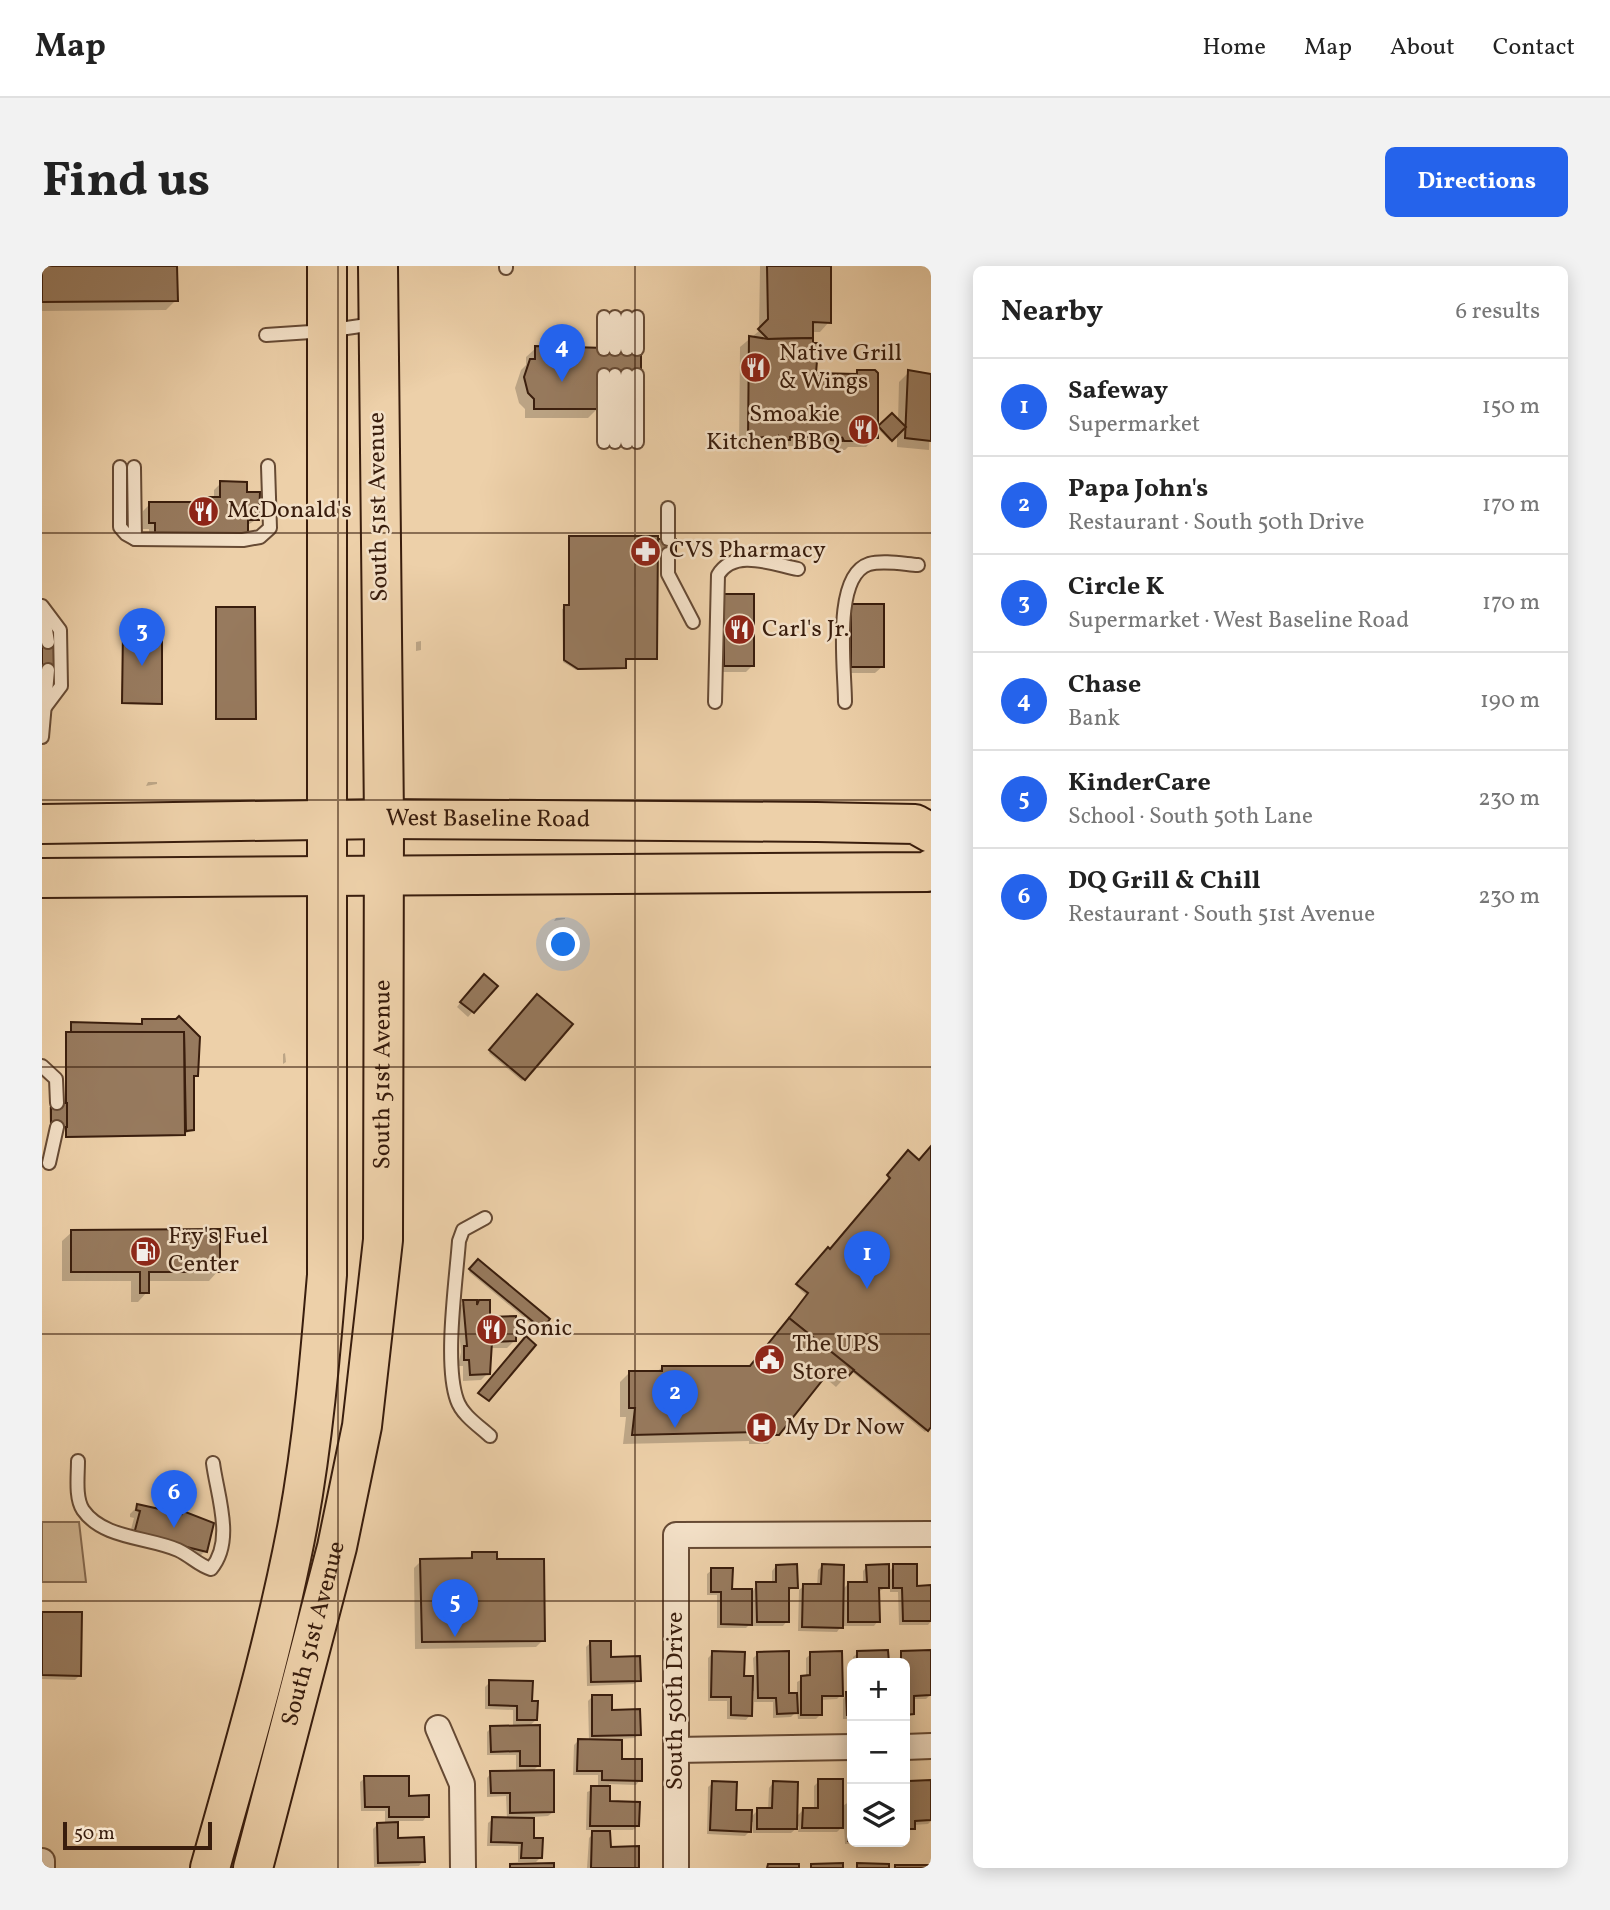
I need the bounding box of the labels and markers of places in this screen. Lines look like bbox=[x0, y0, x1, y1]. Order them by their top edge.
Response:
pin: 4 bbox=[539, 324, 585, 382]
place label: Native Grill & Wings bbox=[779, 337, 902, 399]
restaurant icon: Native Grill & Wings bbox=[739, 351, 773, 385]
place label: Smoakie Kitchen BBQ bbox=[706, 398, 841, 460]
restaurant icon: Smoakie Kitchen BBQ bbox=[846, 412, 880, 446]
restaurant icon: McDonald's bbox=[187, 494, 221, 528]
place label: McDonald's bbox=[227, 494, 352, 528]
pharmacy icon: CVS Pharmacy bbox=[629, 534, 663, 568]
place label: CVS Pharmacy bbox=[669, 534, 826, 568]
pin: 3 bbox=[119, 608, 165, 666]
restaurant icon: Carl's Jr. bbox=[722, 613, 756, 647]
place label: Carl's Jr. bbox=[762, 613, 849, 647]
place label: Fry's Fuel Center bbox=[168, 1220, 268, 1282]
pin: 1 bbox=[844, 1231, 890, 1289]
fuel station icon: Fry's Fuel Center bbox=[128, 1234, 162, 1268]
restaurant icon: Sonic bbox=[474, 1312, 508, 1346]
place label: Sonic bbox=[514, 1312, 572, 1346]
place label: The UPS Store bbox=[792, 1328, 879, 1390]
public building icon: The UPS Store bbox=[752, 1342, 786, 1376]
pin: 2 bbox=[652, 1370, 698, 1428]
hospital icon: My Dr Now bbox=[745, 1411, 779, 1445]
place label: My Dr Now bbox=[785, 1411, 905, 1445]
pin: 6 bbox=[151, 1470, 197, 1528]
pin: 5 bbox=[432, 1579, 478, 1637]

